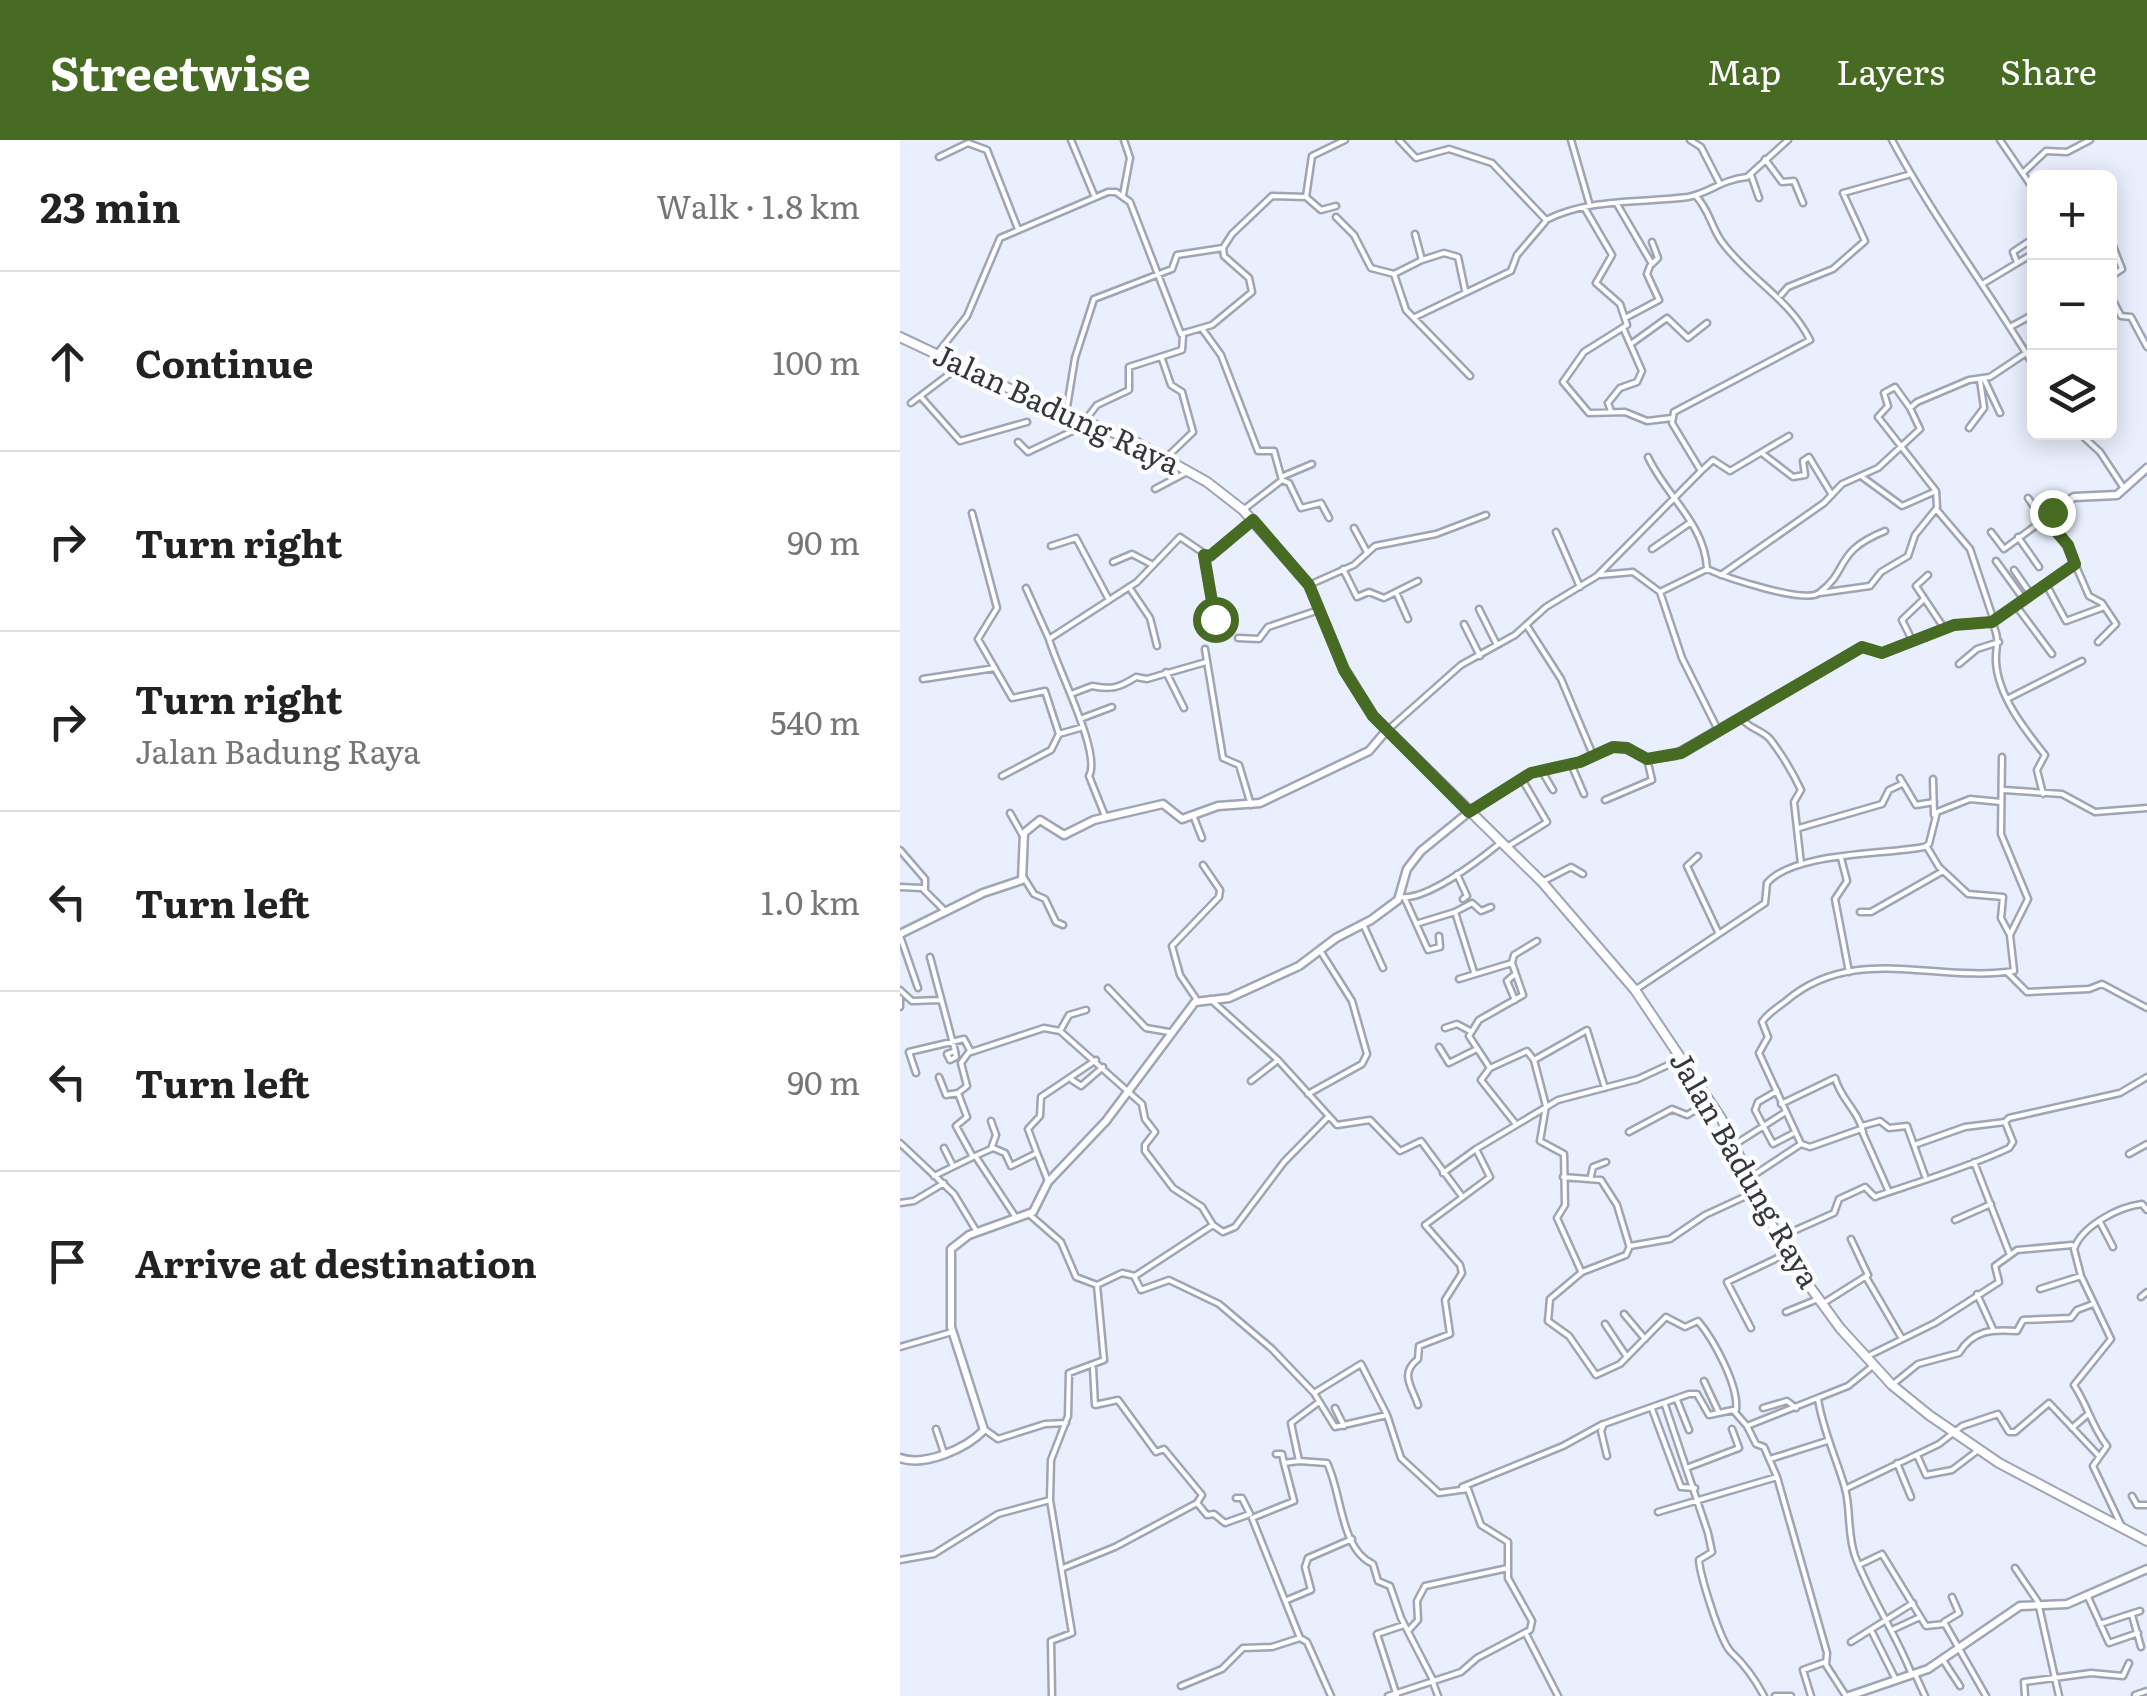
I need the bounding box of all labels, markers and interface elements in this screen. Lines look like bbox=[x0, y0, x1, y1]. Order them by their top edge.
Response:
text: Streetwise bbox=[50, 35, 311, 106]
text: Map bbox=[1707, 44, 1781, 96]
text: Layers bbox=[1836, 44, 1945, 96]
text: Share bbox=[2000, 44, 2097, 96]
map controls bbox=[2027, 170, 2117, 440]
button: + bbox=[2027, 170, 2117, 260]
text: 23 min bbox=[40, 174, 181, 236]
text: Walk · 1.8 km bbox=[657, 181, 860, 229]
button: − bbox=[2027, 260, 2117, 350]
street label: Jalan Badung Raya bbox=[927, 331, 1189, 484]
text: Continue bbox=[135, 333, 313, 390]
icon: ahead bbox=[40, 334, 95, 389]
text: 100 m bbox=[773, 337, 860, 385]
button: layers bbox=[2027, 350, 2117, 440]
route end bbox=[2030, 490, 2076, 536]
text: Turn right bbox=[135, 513, 342, 570]
icon: right bbox=[40, 514, 95, 569]
text: 90 m bbox=[787, 517, 860, 565]
route start bbox=[1193, 597, 1239, 643]
text: Turn right bbox=[135, 669, 342, 726]
icon: right bbox=[40, 694, 95, 749]
text: 540 m bbox=[770, 697, 860, 745]
text: Jalan Badung Raya bbox=[135, 726, 420, 774]
text: Turn left bbox=[135, 873, 310, 930]
icon: left bbox=[40, 874, 95, 929]
text: 1.0 km bbox=[761, 877, 860, 925]
street label: Jalan Badung Raya bbox=[1661, 1042, 1833, 1296]
text: Turn left bbox=[135, 1053, 310, 1110]
icon: left bbox=[40, 1054, 95, 1109]
text: 90 m bbox=[787, 1057, 860, 1105]
text: Arrive at destination bbox=[135, 1233, 537, 1290]
icon: arrive bbox=[40, 1234, 95, 1289]

